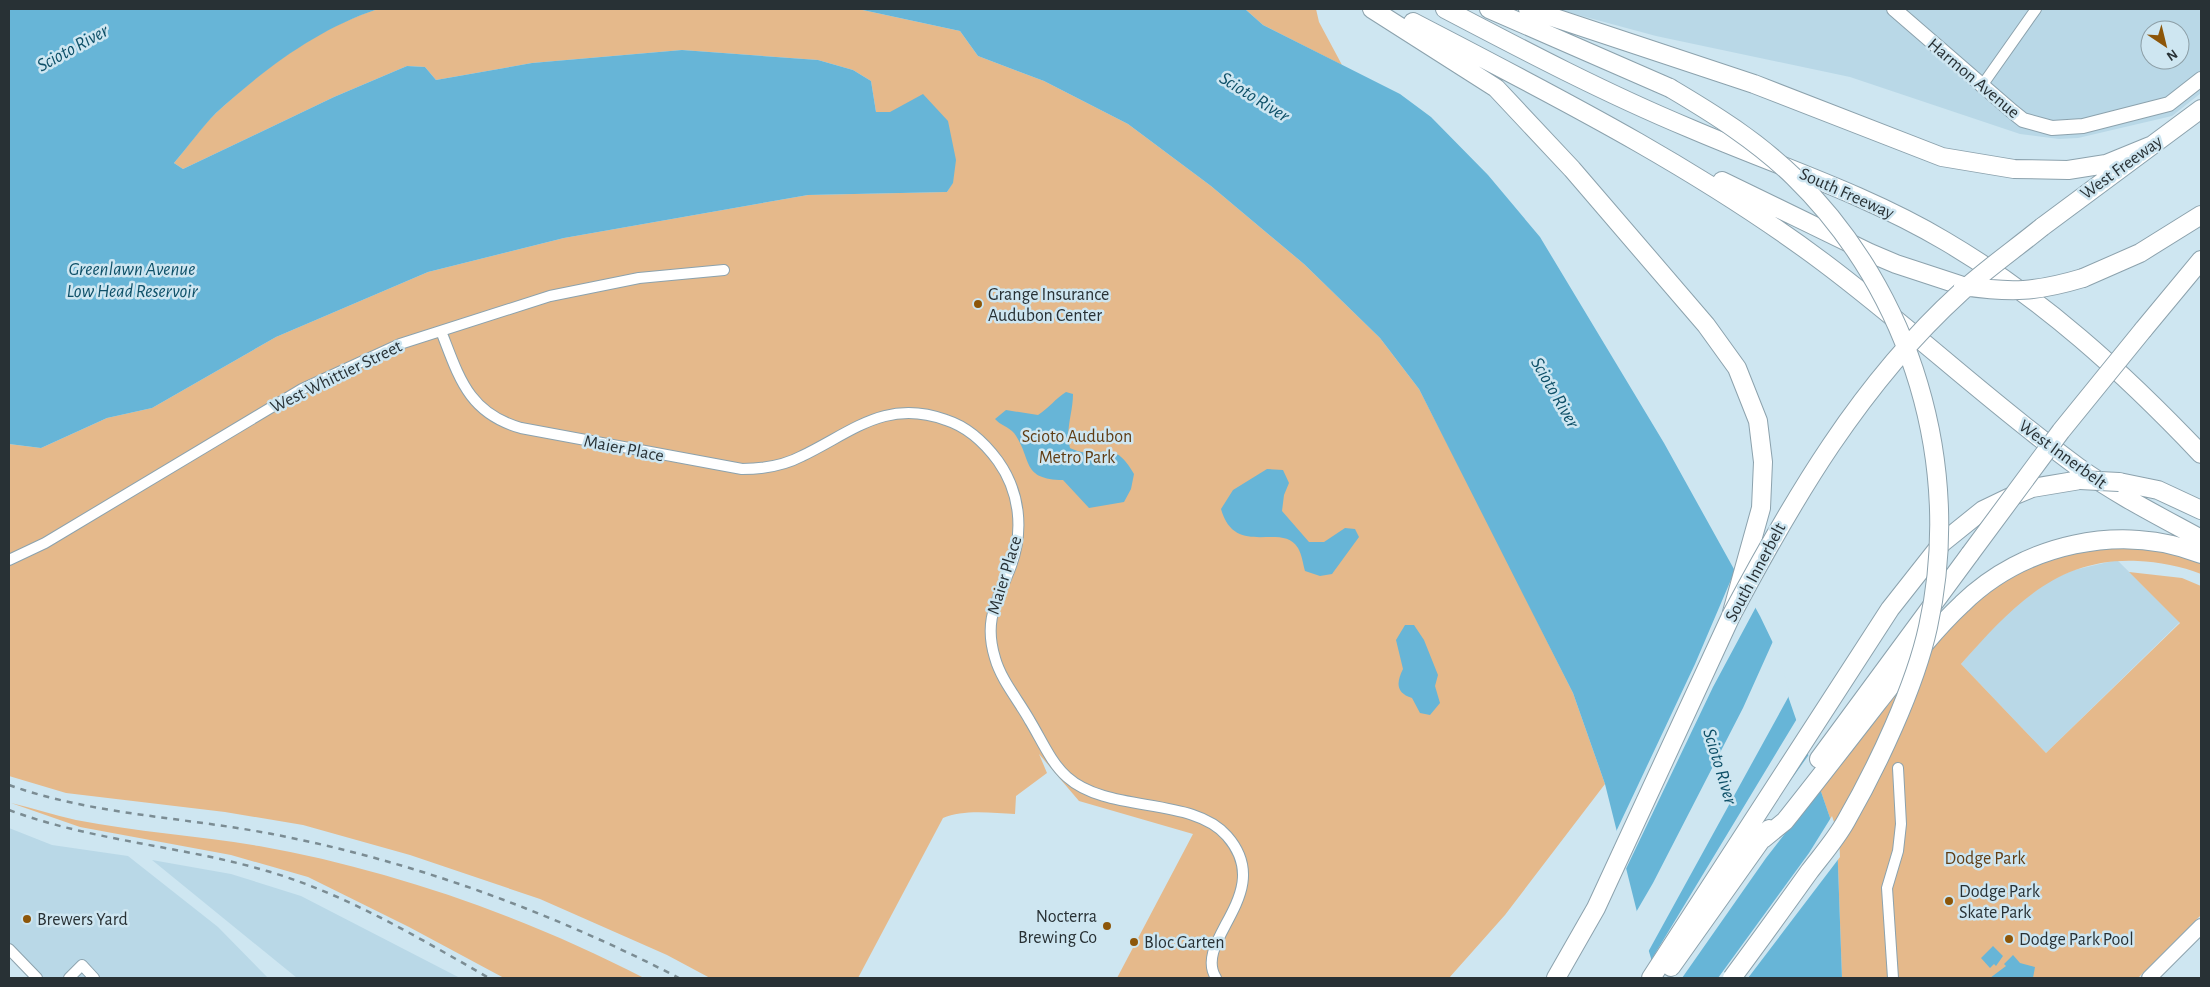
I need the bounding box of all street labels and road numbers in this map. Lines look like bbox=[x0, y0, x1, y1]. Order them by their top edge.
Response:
street label: Harmon Avenue bbox=[1924, 35, 2023, 122]
street label: West Freeway bbox=[2077, 132, 2166, 203]
street label: South Freeway bbox=[1797, 165, 1897, 223]
street label: West Whittier Street bbox=[268, 337, 405, 417]
street label: West Innerbelt bbox=[2015, 417, 2110, 493]
street label: Maier Place bbox=[582, 432, 665, 466]
street label: South Innerbelt bbox=[1722, 520, 1790, 625]
street label: Maier Place bbox=[984, 534, 1025, 617]

